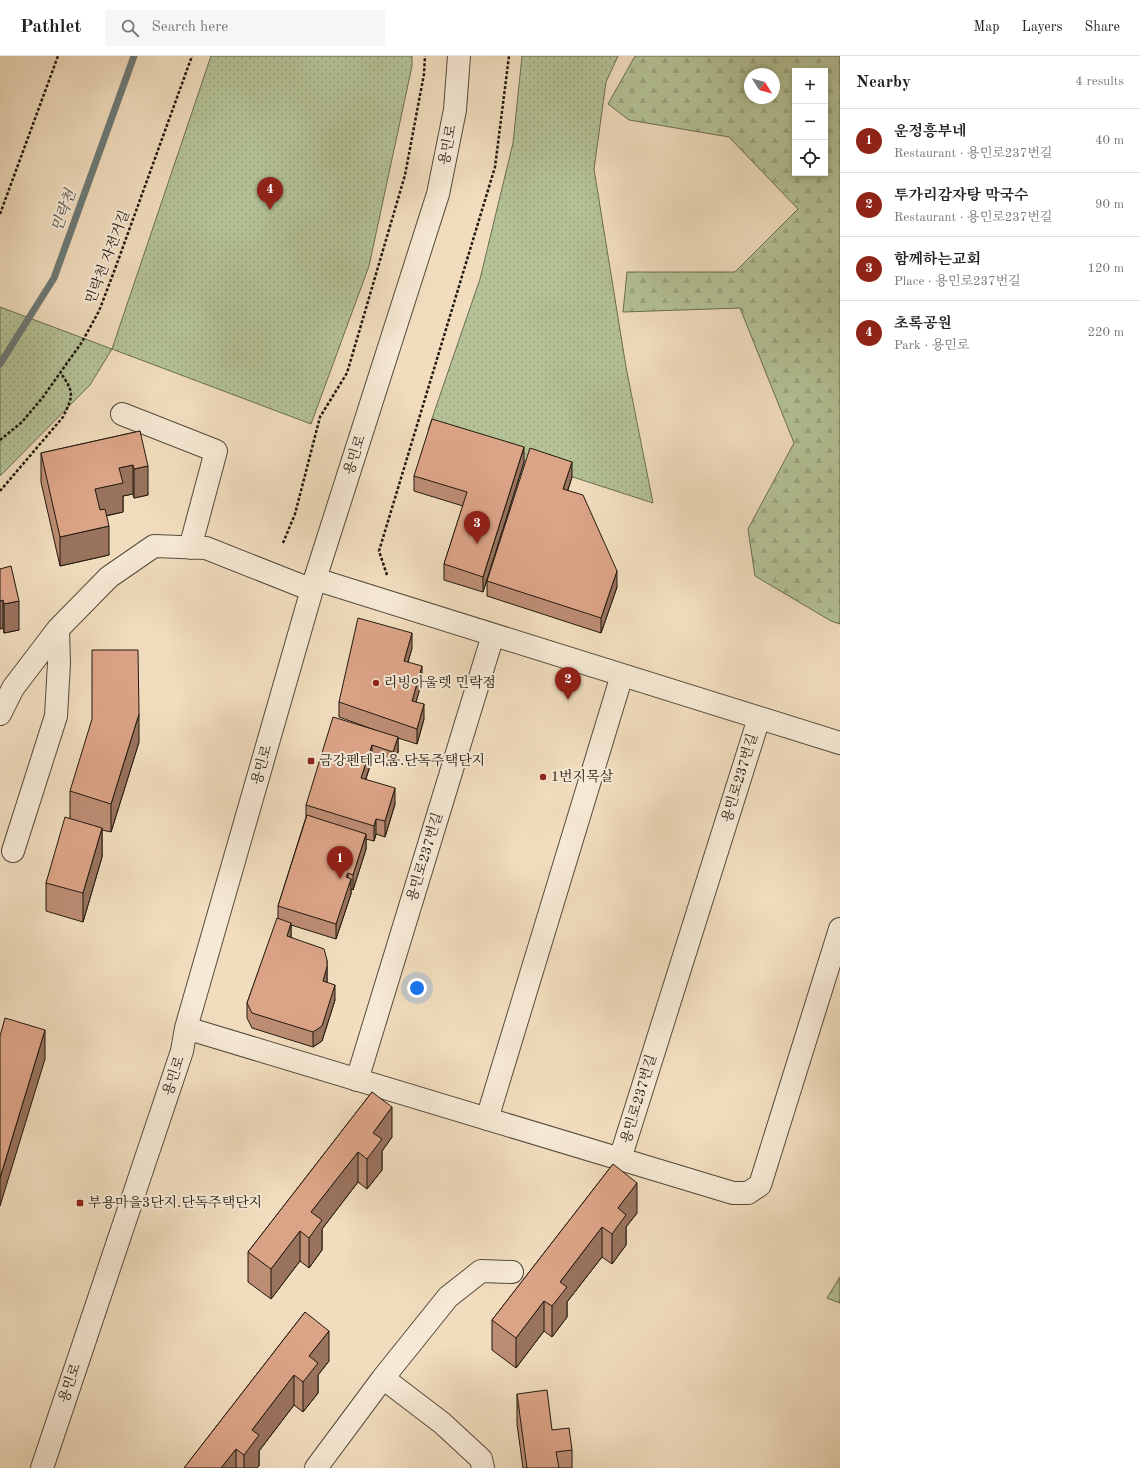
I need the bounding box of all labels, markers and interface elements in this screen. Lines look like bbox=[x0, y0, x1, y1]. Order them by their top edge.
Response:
search box bbox=[105, 10, 385, 46]
icon: search bbox=[119, 17, 141, 39]
text: Pathlet bbox=[20, 18, 81, 37]
text: Search here bbox=[151, 20, 228, 35]
text: Map bbox=[974, 20, 1000, 34]
text: Layers bbox=[1022, 20, 1063, 34]
text: Share bbox=[1085, 20, 1120, 34]
north arrow bbox=[744, 68, 780, 104]
map controls bbox=[792, 68, 828, 176]
button: + bbox=[792, 68, 828, 104]
text: Nearby bbox=[856, 74, 911, 91]
text: 4 results bbox=[1075, 75, 1124, 88]
button: − bbox=[792, 104, 828, 140]
street label: 용민로 bbox=[436, 123, 459, 166]
text: 운정흥부네 bbox=[894, 125, 966, 140]
text: 1 bbox=[865, 134, 873, 147]
text: 40 m bbox=[1095, 134, 1124, 147]
button: locate bbox=[792, 140, 828, 176]
text: Restaurant · 용민로237번길 bbox=[894, 147, 1053, 160]
pin: 4 bbox=[257, 177, 283, 210]
water label: 민락천 bbox=[49, 186, 80, 234]
text: 투가리감자탕 막국수 bbox=[894, 189, 1029, 204]
text: 2 bbox=[865, 198, 873, 211]
text: 90 m bbox=[1095, 198, 1124, 211]
street label: 민락천 자전거길 bbox=[83, 208, 132, 306]
text: Restaurant · 용민로237번길 bbox=[894, 211, 1053, 224]
text: 함께하는교회 bbox=[894, 253, 981, 268]
text: 3 bbox=[865, 262, 873, 275]
text: 120 m bbox=[1087, 262, 1124, 275]
text: Place · 용민로237번길 bbox=[894, 275, 1021, 288]
text: 초록공원 bbox=[894, 317, 952, 332]
text: 4 bbox=[865, 326, 873, 339]
text: 220 m bbox=[1087, 326, 1124, 339]
text: Park · 용민로 bbox=[894, 339, 969, 352]
street label: 용민로 bbox=[341, 433, 368, 476]
pin: 3 bbox=[464, 511, 490, 544]
pin: 2 bbox=[555, 667, 581, 700]
place label: 리빙아울렛 민락점 bbox=[384, 675, 496, 690]
marker: 리빙아울렛 민락점 bbox=[371, 678, 381, 688]
street label: 용민로237번길 bbox=[719, 732, 760, 824]
street label: 용민로 bbox=[249, 743, 274, 786]
place label: 금강펜테리움.단독주택단지 bbox=[319, 753, 485, 768]
marker: 금강펜테리움.단독주택단지 bbox=[306, 756, 316, 766]
place label: 1번지목살 bbox=[551, 769, 614, 784]
marker: 1번지목살 bbox=[538, 772, 548, 782]
street label: 용민로237번길 bbox=[404, 811, 445, 903]
pin: 1 bbox=[327, 846, 353, 879]
your location bbox=[407, 978, 427, 998]
street label: 용민로237번길 bbox=[618, 1053, 659, 1145]
street label: 용민로 bbox=[160, 1054, 187, 1097]
place label: 부용마을3단지.단독주택단지 bbox=[88, 1195, 262, 1210]
marker: 부용마을3단지.단독주택단지 bbox=[75, 1198, 85, 1208]
street label: 용민로 bbox=[56, 1361, 83, 1404]

